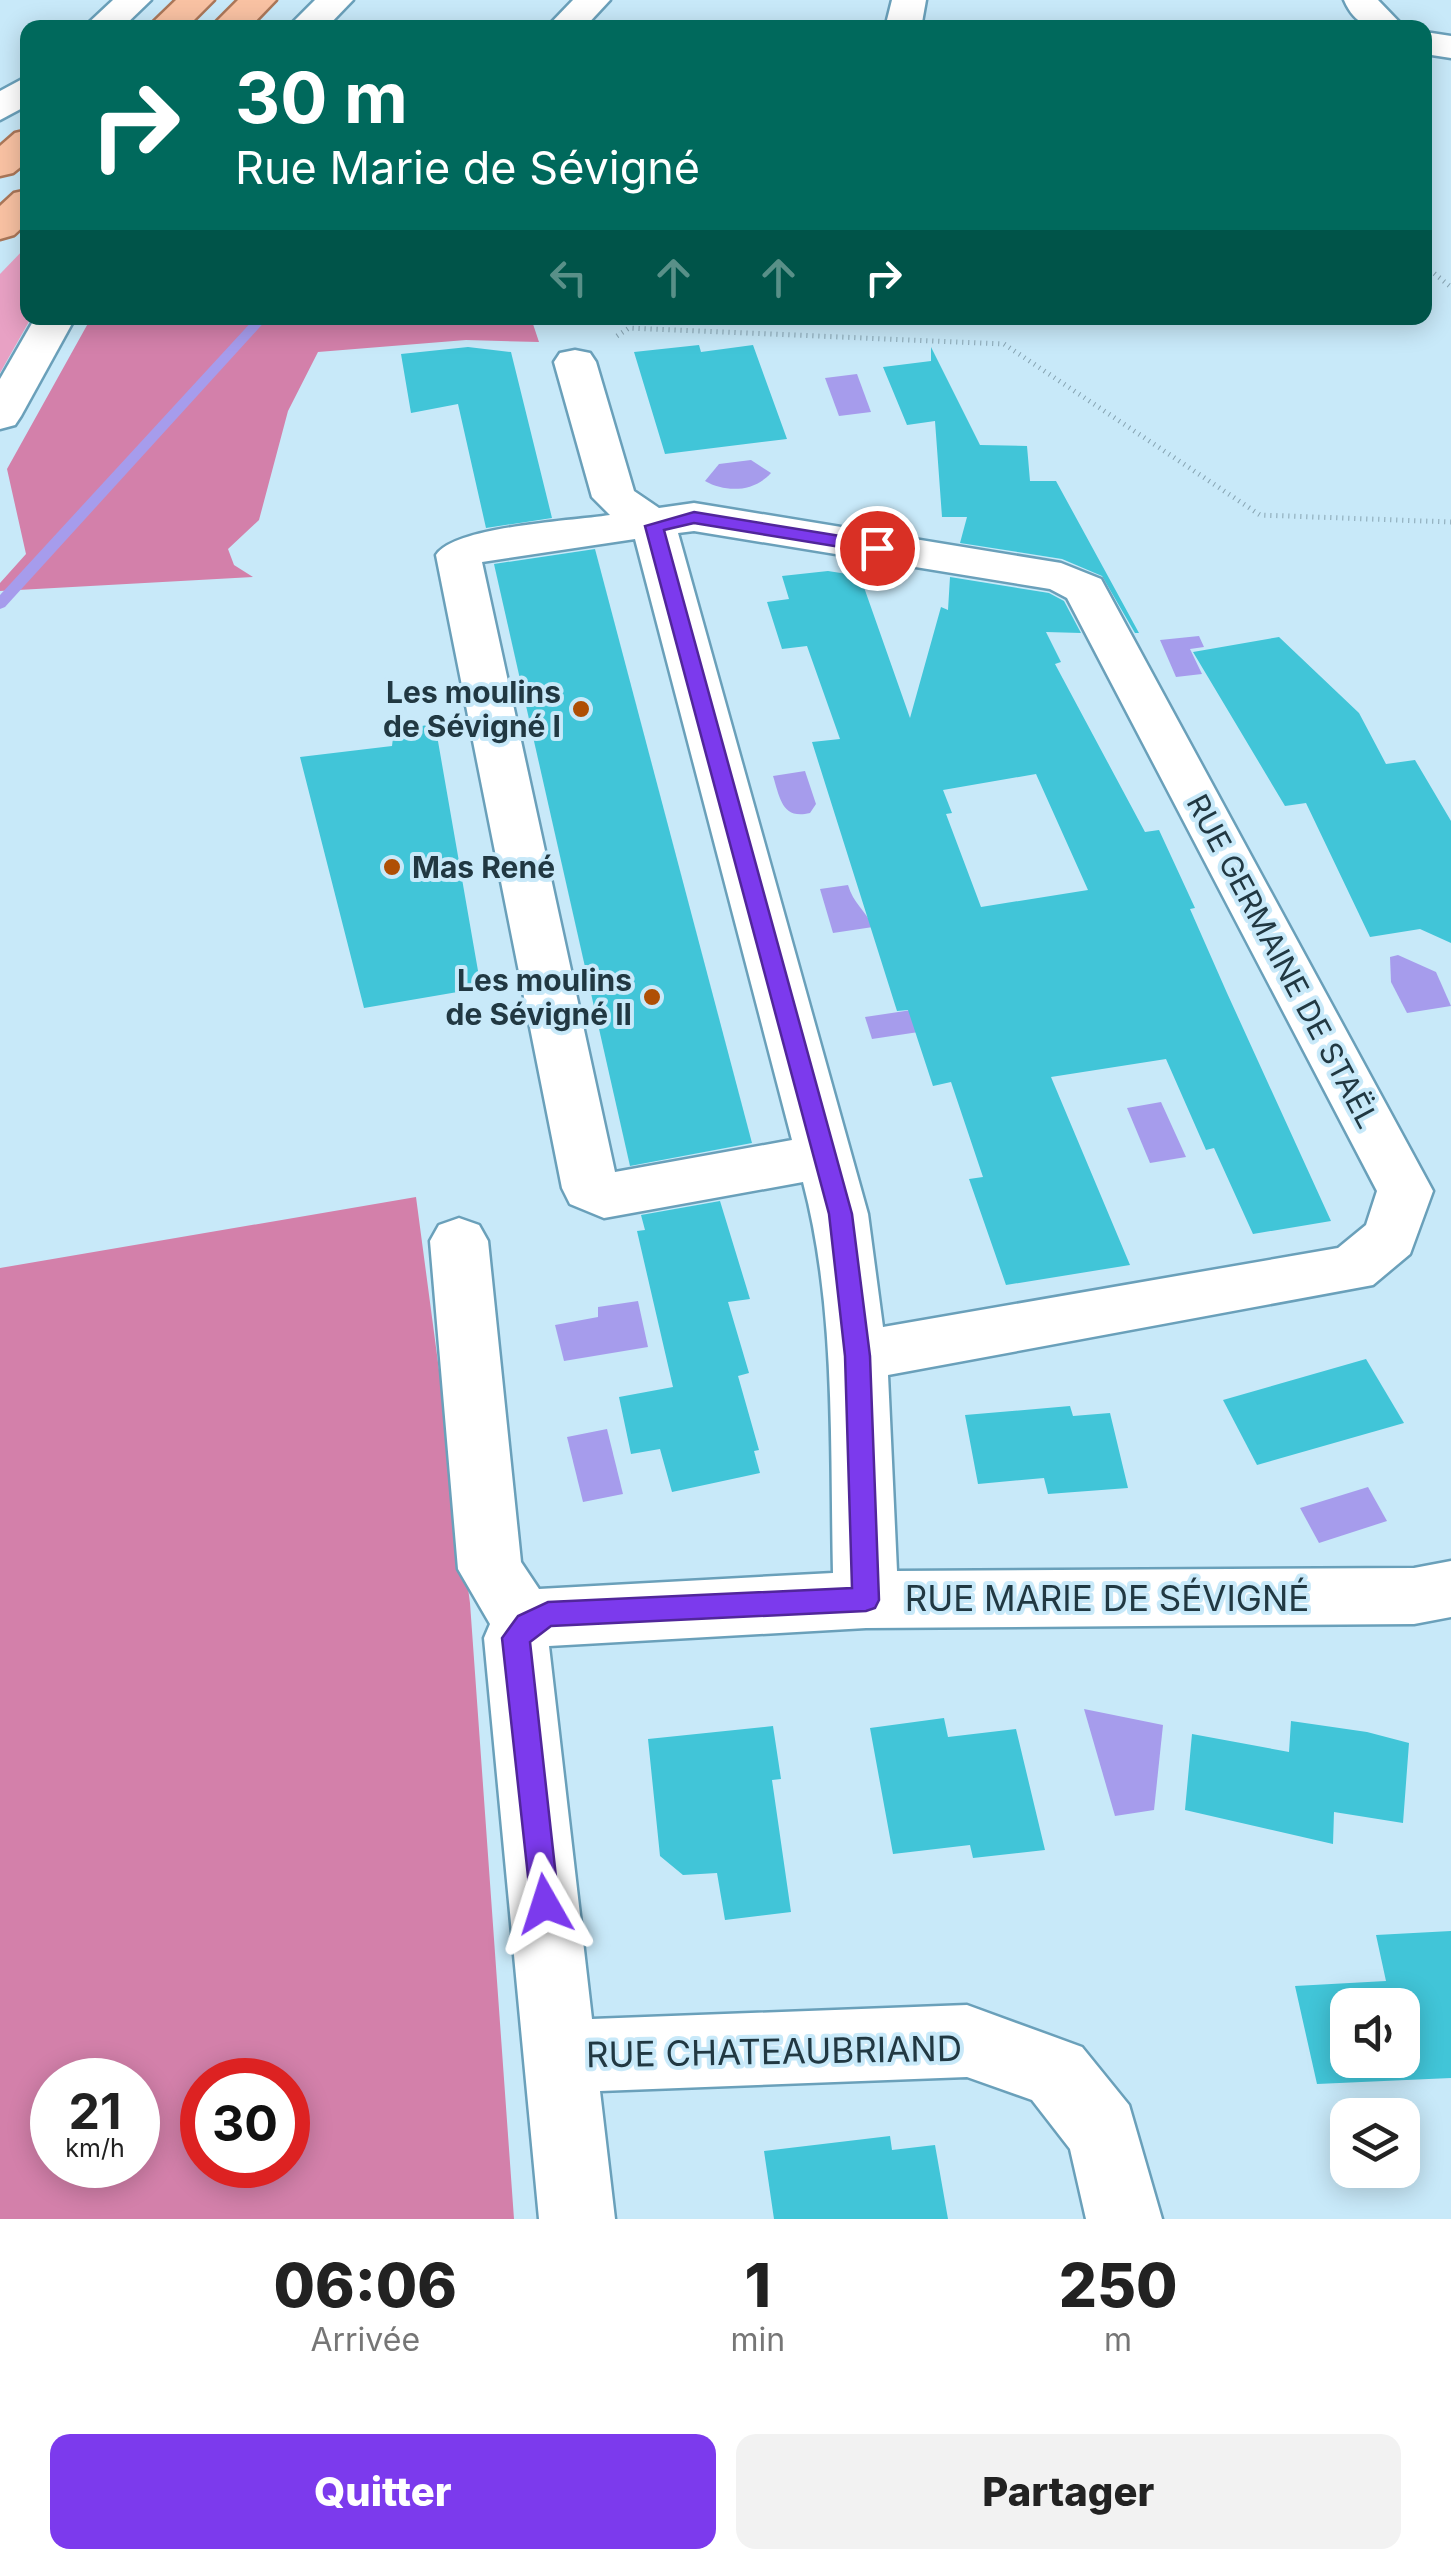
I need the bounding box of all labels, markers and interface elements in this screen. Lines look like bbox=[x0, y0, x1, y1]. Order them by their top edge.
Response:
text: 30 m bbox=[235, 55, 408, 140]
icon: right bbox=[70, 60, 200, 190]
text: Rue Marie de Sévigné bbox=[235, 140, 700, 195]
icon: left bbox=[541, 250, 596, 305]
icon: ahead bbox=[646, 250, 701, 305]
icon: ahead bbox=[751, 250, 806, 305]
icon: right bbox=[856, 250, 911, 305]
pin bbox=[835, 506, 920, 591]
icon: arrive bbox=[850, 521, 905, 576]
place label: Les moulins de Sévigné I bbox=[383, 674, 561, 744]
marker: Les moulins de Sévigné I bbox=[570, 698, 592, 720]
street label: RUE GERMAINE DE STAËL bbox=[1180, 788, 1386, 1134]
place label: Mas René bbox=[412, 849, 555, 885]
marker: Mas René bbox=[381, 856, 403, 878]
place label: Les moulins de Sévigné II bbox=[446, 962, 632, 1032]
marker: Les moulins de Sévigné II bbox=[641, 986, 663, 1008]
street label: RUE MARIE DE SÉVIGNÉ bbox=[905, 1577, 1309, 1619]
position arrow bbox=[493, 1852, 597, 1956]
map controls bbox=[1330, 1988, 1420, 2188]
button: sound bbox=[1330, 1988, 1420, 2078]
street label: RUE CHATEAUBRIAND bbox=[586, 2027, 962, 2075]
speed limit sign: 30 bbox=[180, 2058, 310, 2188]
text: 21 bbox=[68, 2081, 122, 2141]
button: layers bbox=[1330, 2098, 1420, 2188]
text: km/h bbox=[65, 2133, 125, 2163]
text: 06:06 bbox=[273, 2249, 457, 2321]
text: 1 bbox=[745, 2249, 771, 2321]
text: 250 bbox=[1059, 2249, 1178, 2321]
text: Arrivée bbox=[310, 2320, 420, 2359]
text: min bbox=[730, 2320, 785, 2359]
text: m bbox=[1104, 2320, 1132, 2359]
button: Quitter bbox=[50, 2434, 716, 2549]
button: Partager bbox=[736, 2434, 1401, 2549]

